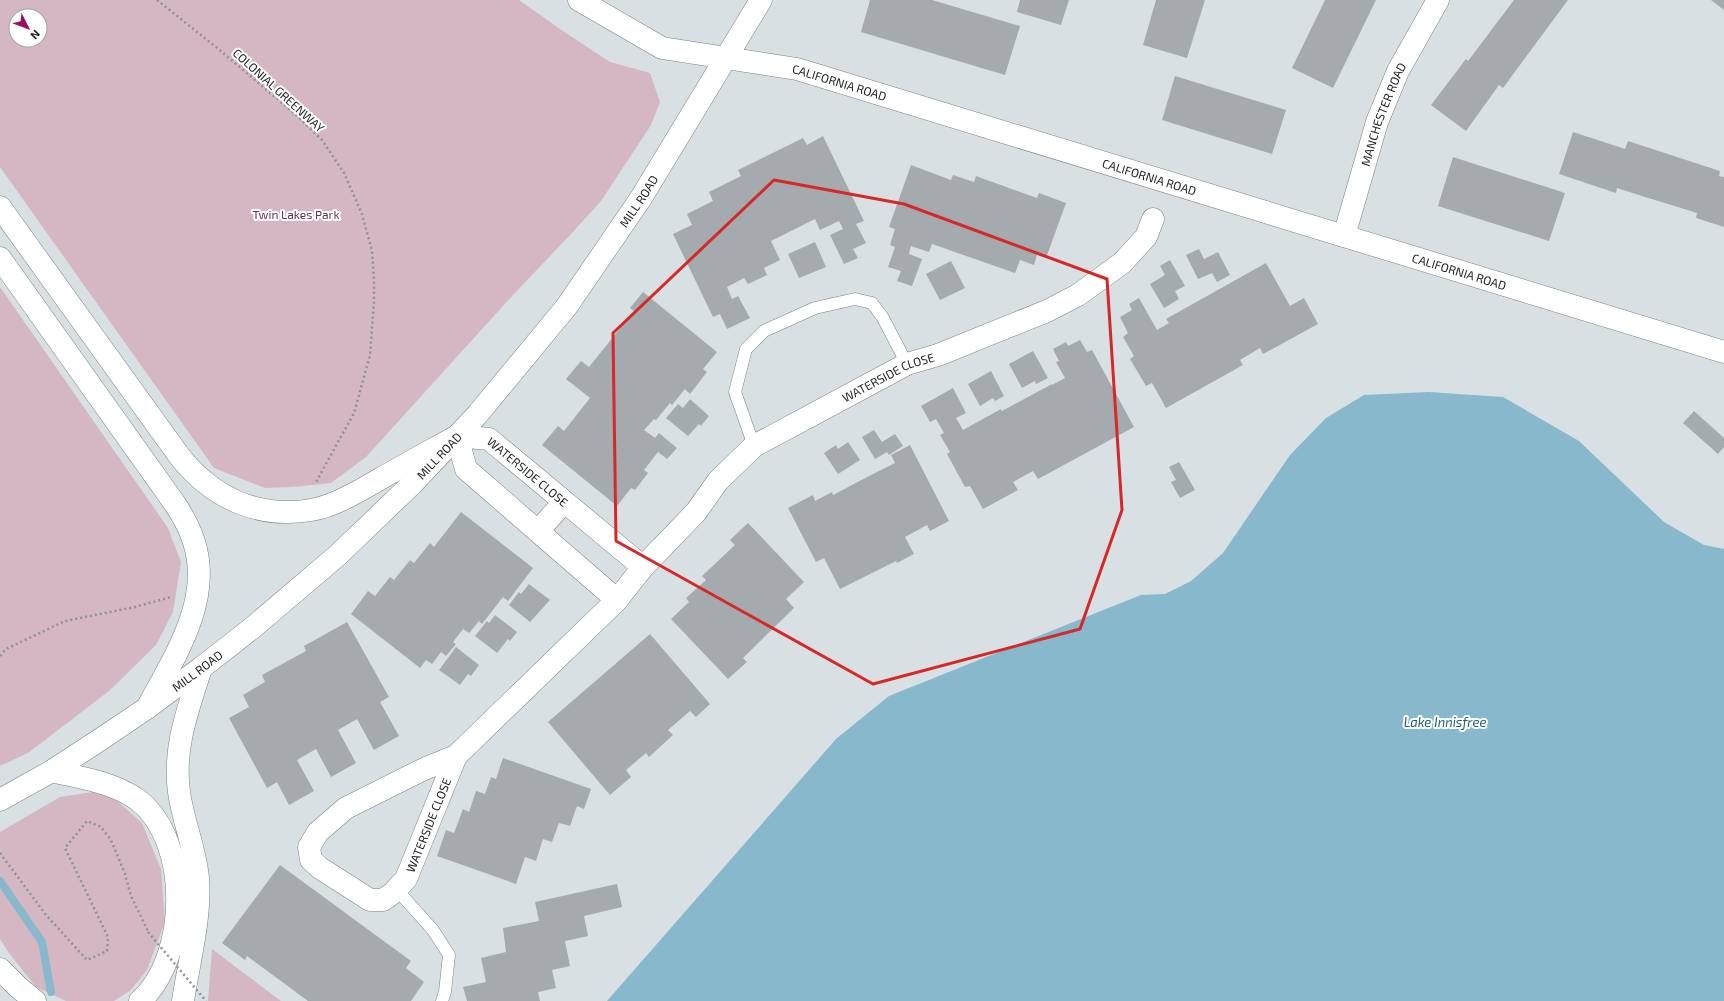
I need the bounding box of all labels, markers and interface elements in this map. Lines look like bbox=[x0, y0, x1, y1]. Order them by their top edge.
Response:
north arrow bbox=[8, 8, 48, 48]
text: N bbox=[28, 28, 43, 42]
street label: COLONIAL GREENWAY bbox=[230, 45, 328, 135]
street label: MANCHESTER ROAD bbox=[1358, 60, 1408, 168]
street label: CALIFORNIA ROAD bbox=[792, 61, 888, 103]
street label: CALIFORNIA ROAD bbox=[1101, 156, 1198, 198]
street label: MILL ROAD bbox=[616, 172, 660, 230]
park label: Twin Lakes Park bbox=[252, 207, 340, 221]
street label: CALIFORNIA ROAD bbox=[1411, 250, 1508, 292]
street label: WATERSIDE CLOSE bbox=[840, 349, 936, 405]
street label: MILL ROAD bbox=[413, 429, 464, 482]
street label: WATERSIDE CLOSE bbox=[485, 434, 571, 509]
street label: MILL ROAD bbox=[169, 647, 225, 694]
water label: Lake Innisfree bbox=[1404, 714, 1486, 730]
street label: WATERSIDE CLOSE bbox=[403, 776, 453, 874]

